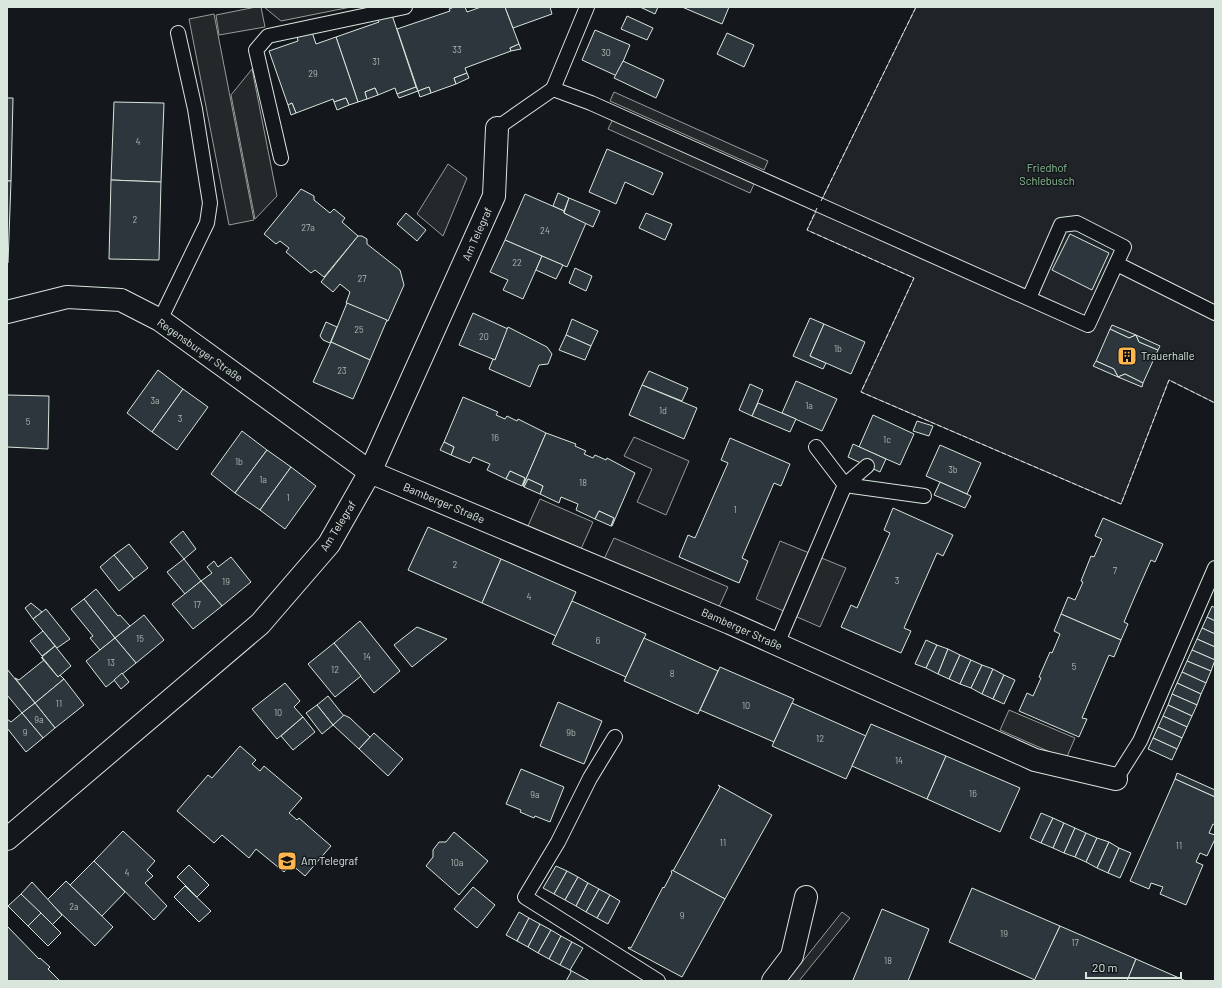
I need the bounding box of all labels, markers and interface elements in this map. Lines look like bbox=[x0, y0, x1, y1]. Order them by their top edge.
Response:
house number: 33 bbox=[452, 44, 462, 55]
house number: 30 bbox=[601, 47, 611, 58]
house number: 31 bbox=[372, 56, 380, 67]
house number: 29 bbox=[308, 68, 318, 79]
house number: 4 bbox=[136, 136, 141, 147]
park label: Friedhof Schlebusch bbox=[1019, 161, 1075, 187]
street label: Am Telegraf bbox=[459, 205, 494, 263]
house number: 2 bbox=[133, 214, 138, 225]
house number: 27a bbox=[301, 222, 315, 233]
house number: 24 bbox=[540, 225, 550, 236]
house number: 22 bbox=[512, 257, 522, 268]
house number: 27 bbox=[357, 273, 367, 284]
street label: Regensburger Straße bbox=[155, 315, 246, 384]
house number: 25 bbox=[354, 324, 364, 335]
house number: 20 bbox=[479, 331, 489, 342]
house number: 1b bbox=[834, 343, 842, 354]
building icon: Trauerhalle bbox=[1116, 345, 1138, 367]
place label: Trauerhalle bbox=[1141, 349, 1195, 362]
house number: 23 bbox=[337, 365, 347, 376]
house number: 3a bbox=[150, 395, 160, 406]
house number: 1a bbox=[805, 400, 813, 411]
house number: 1d bbox=[659, 405, 667, 416]
house number: 3 bbox=[178, 413, 183, 424]
house number: 5 bbox=[26, 416, 31, 427]
house number: 16 bbox=[491, 432, 499, 443]
house number: 1c bbox=[883, 434, 891, 445]
house number: 1b bbox=[235, 456, 243, 467]
house number: 3b bbox=[948, 464, 958, 475]
house number: 1a bbox=[259, 474, 267, 485]
house number: 18 bbox=[579, 477, 587, 488]
street label: Bamberger Straße bbox=[402, 480, 487, 526]
house number: 1 bbox=[286, 492, 290, 503]
street label: Am Telegraf bbox=[317, 498, 358, 553]
house number: 1 bbox=[733, 504, 737, 515]
house number: 2 bbox=[453, 559, 458, 570]
house number: 7 bbox=[1113, 565, 1118, 576]
house number: 3 bbox=[895, 575, 900, 586]
house number: 19 bbox=[222, 576, 230, 587]
house number: 4 bbox=[527, 591, 532, 602]
house number: 17 bbox=[193, 599, 201, 610]
street label: Bamberger Straße bbox=[700, 605, 785, 652]
house number: 15 bbox=[136, 633, 144, 644]
house number: 6 bbox=[596, 635, 601, 646]
house number: 14 bbox=[363, 651, 371, 662]
house number: 13 bbox=[107, 657, 115, 668]
house number: 5 bbox=[1072, 661, 1077, 672]
house number: 12 bbox=[331, 664, 339, 675]
house number: 8 bbox=[670, 668, 675, 679]
house number: 11 bbox=[56, 698, 62, 709]
house number: 10 bbox=[742, 700, 750, 711]
house number: 10 bbox=[274, 707, 282, 718]
house number: 9a bbox=[34, 714, 44, 725]
house number: 9 bbox=[23, 727, 28, 738]
house number: 9b bbox=[566, 727, 576, 738]
house number: 12 bbox=[816, 733, 824, 744]
house number: 14 bbox=[895, 755, 903, 766]
house number: 16 bbox=[969, 788, 977, 799]
house number: 9a bbox=[530, 789, 540, 800]
house number: 11 bbox=[720, 837, 726, 848]
house number: 11 bbox=[1176, 840, 1182, 851]
school or university icon: Am Telegraf bbox=[276, 850, 298, 872]
place label: Am Telegraf bbox=[301, 854, 358, 867]
house number: 10a bbox=[451, 857, 463, 868]
house number: 4 bbox=[125, 867, 130, 878]
house number: 2a bbox=[69, 901, 79, 912]
house number: 9 bbox=[680, 910, 685, 921]
house number: 19 bbox=[1000, 928, 1008, 939]
house number: 17 bbox=[1071, 937, 1079, 948]
scale bar bbox=[1086, 954, 1181, 980]
house number: 18 bbox=[884, 955, 892, 966]
text: 20 m bbox=[1092, 960, 1118, 974]

